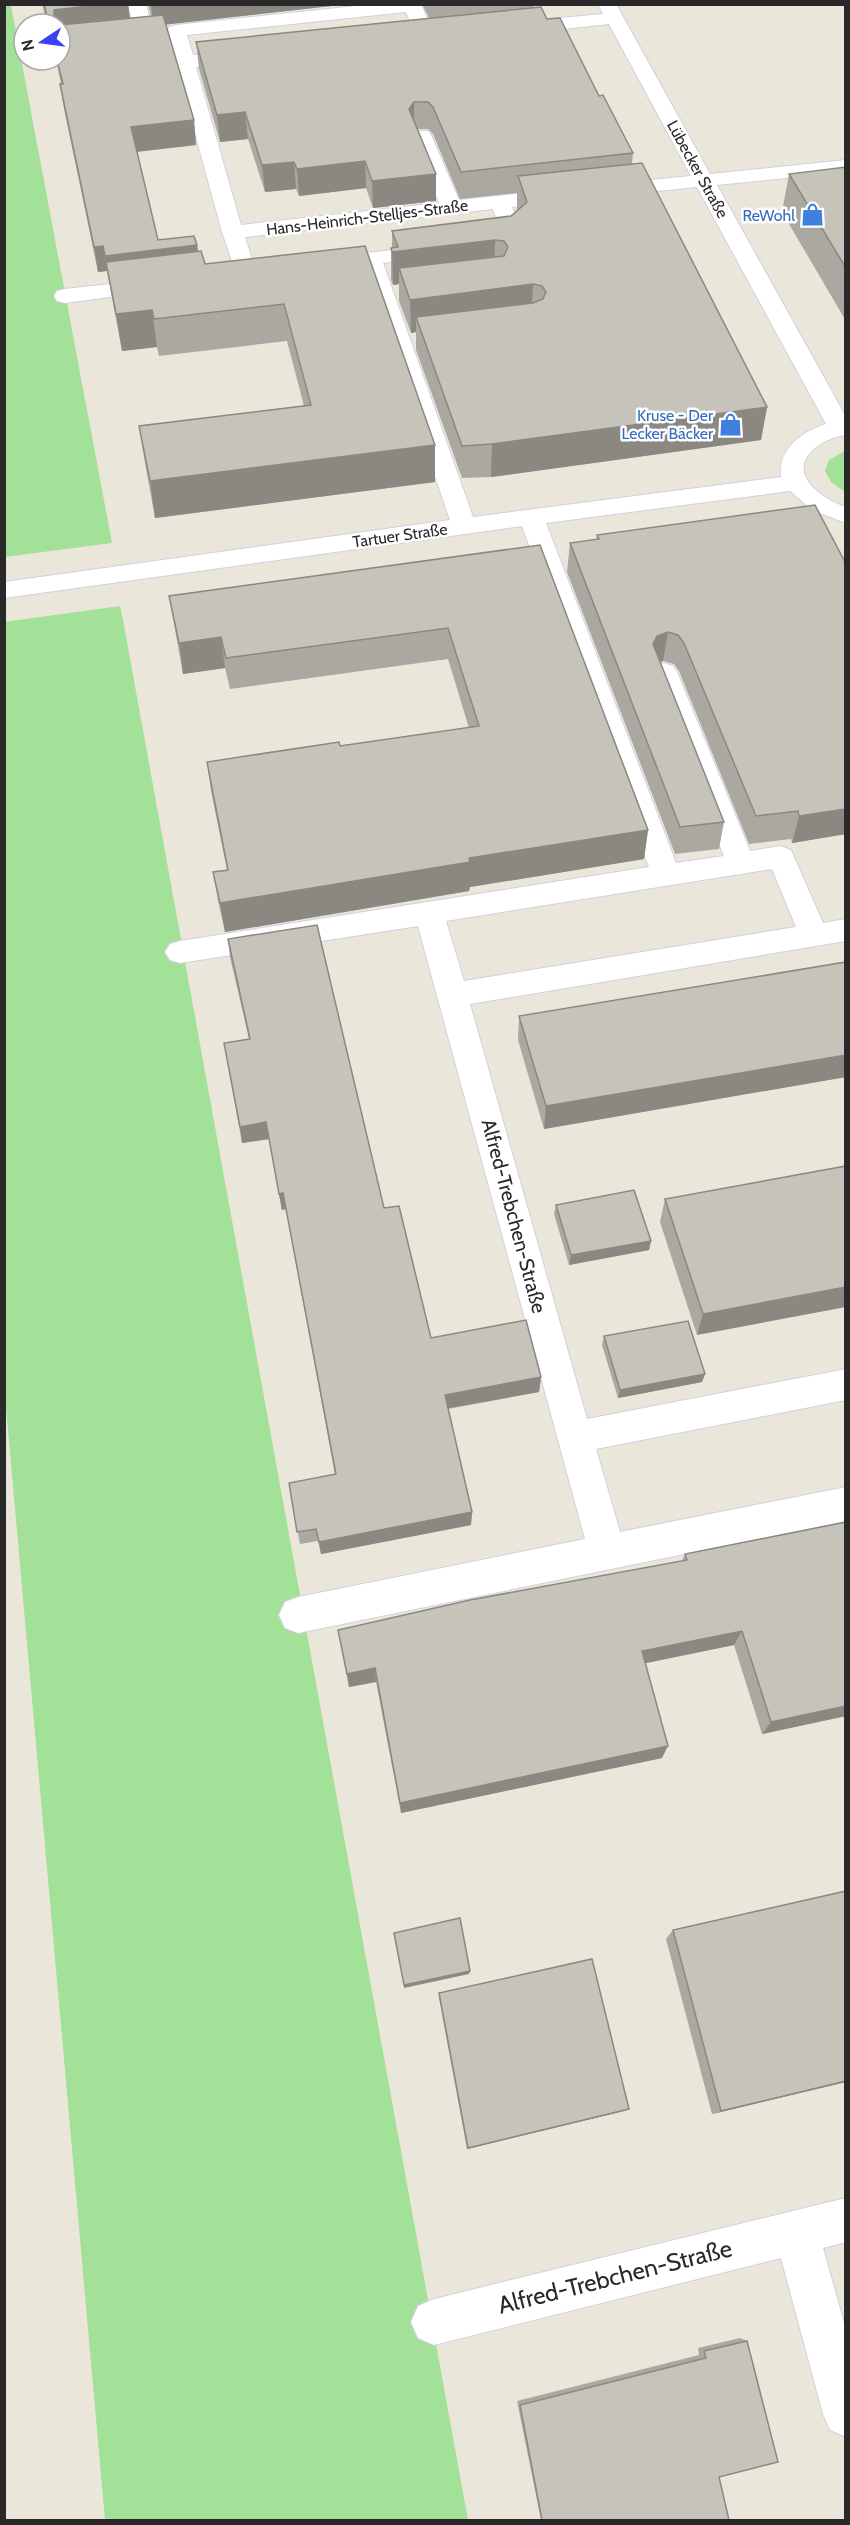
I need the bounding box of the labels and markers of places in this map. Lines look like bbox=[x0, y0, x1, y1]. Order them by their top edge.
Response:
shop icon: ReWohl bbox=[800, 202, 826, 228]
place label: ReWohl bbox=[742, 206, 795, 225]
place label: Kruse - Der Lecker Bäcker bbox=[621, 406, 714, 443]
shop icon: Kruse - Der Lecker Bäcker bbox=[718, 411, 744, 437]

